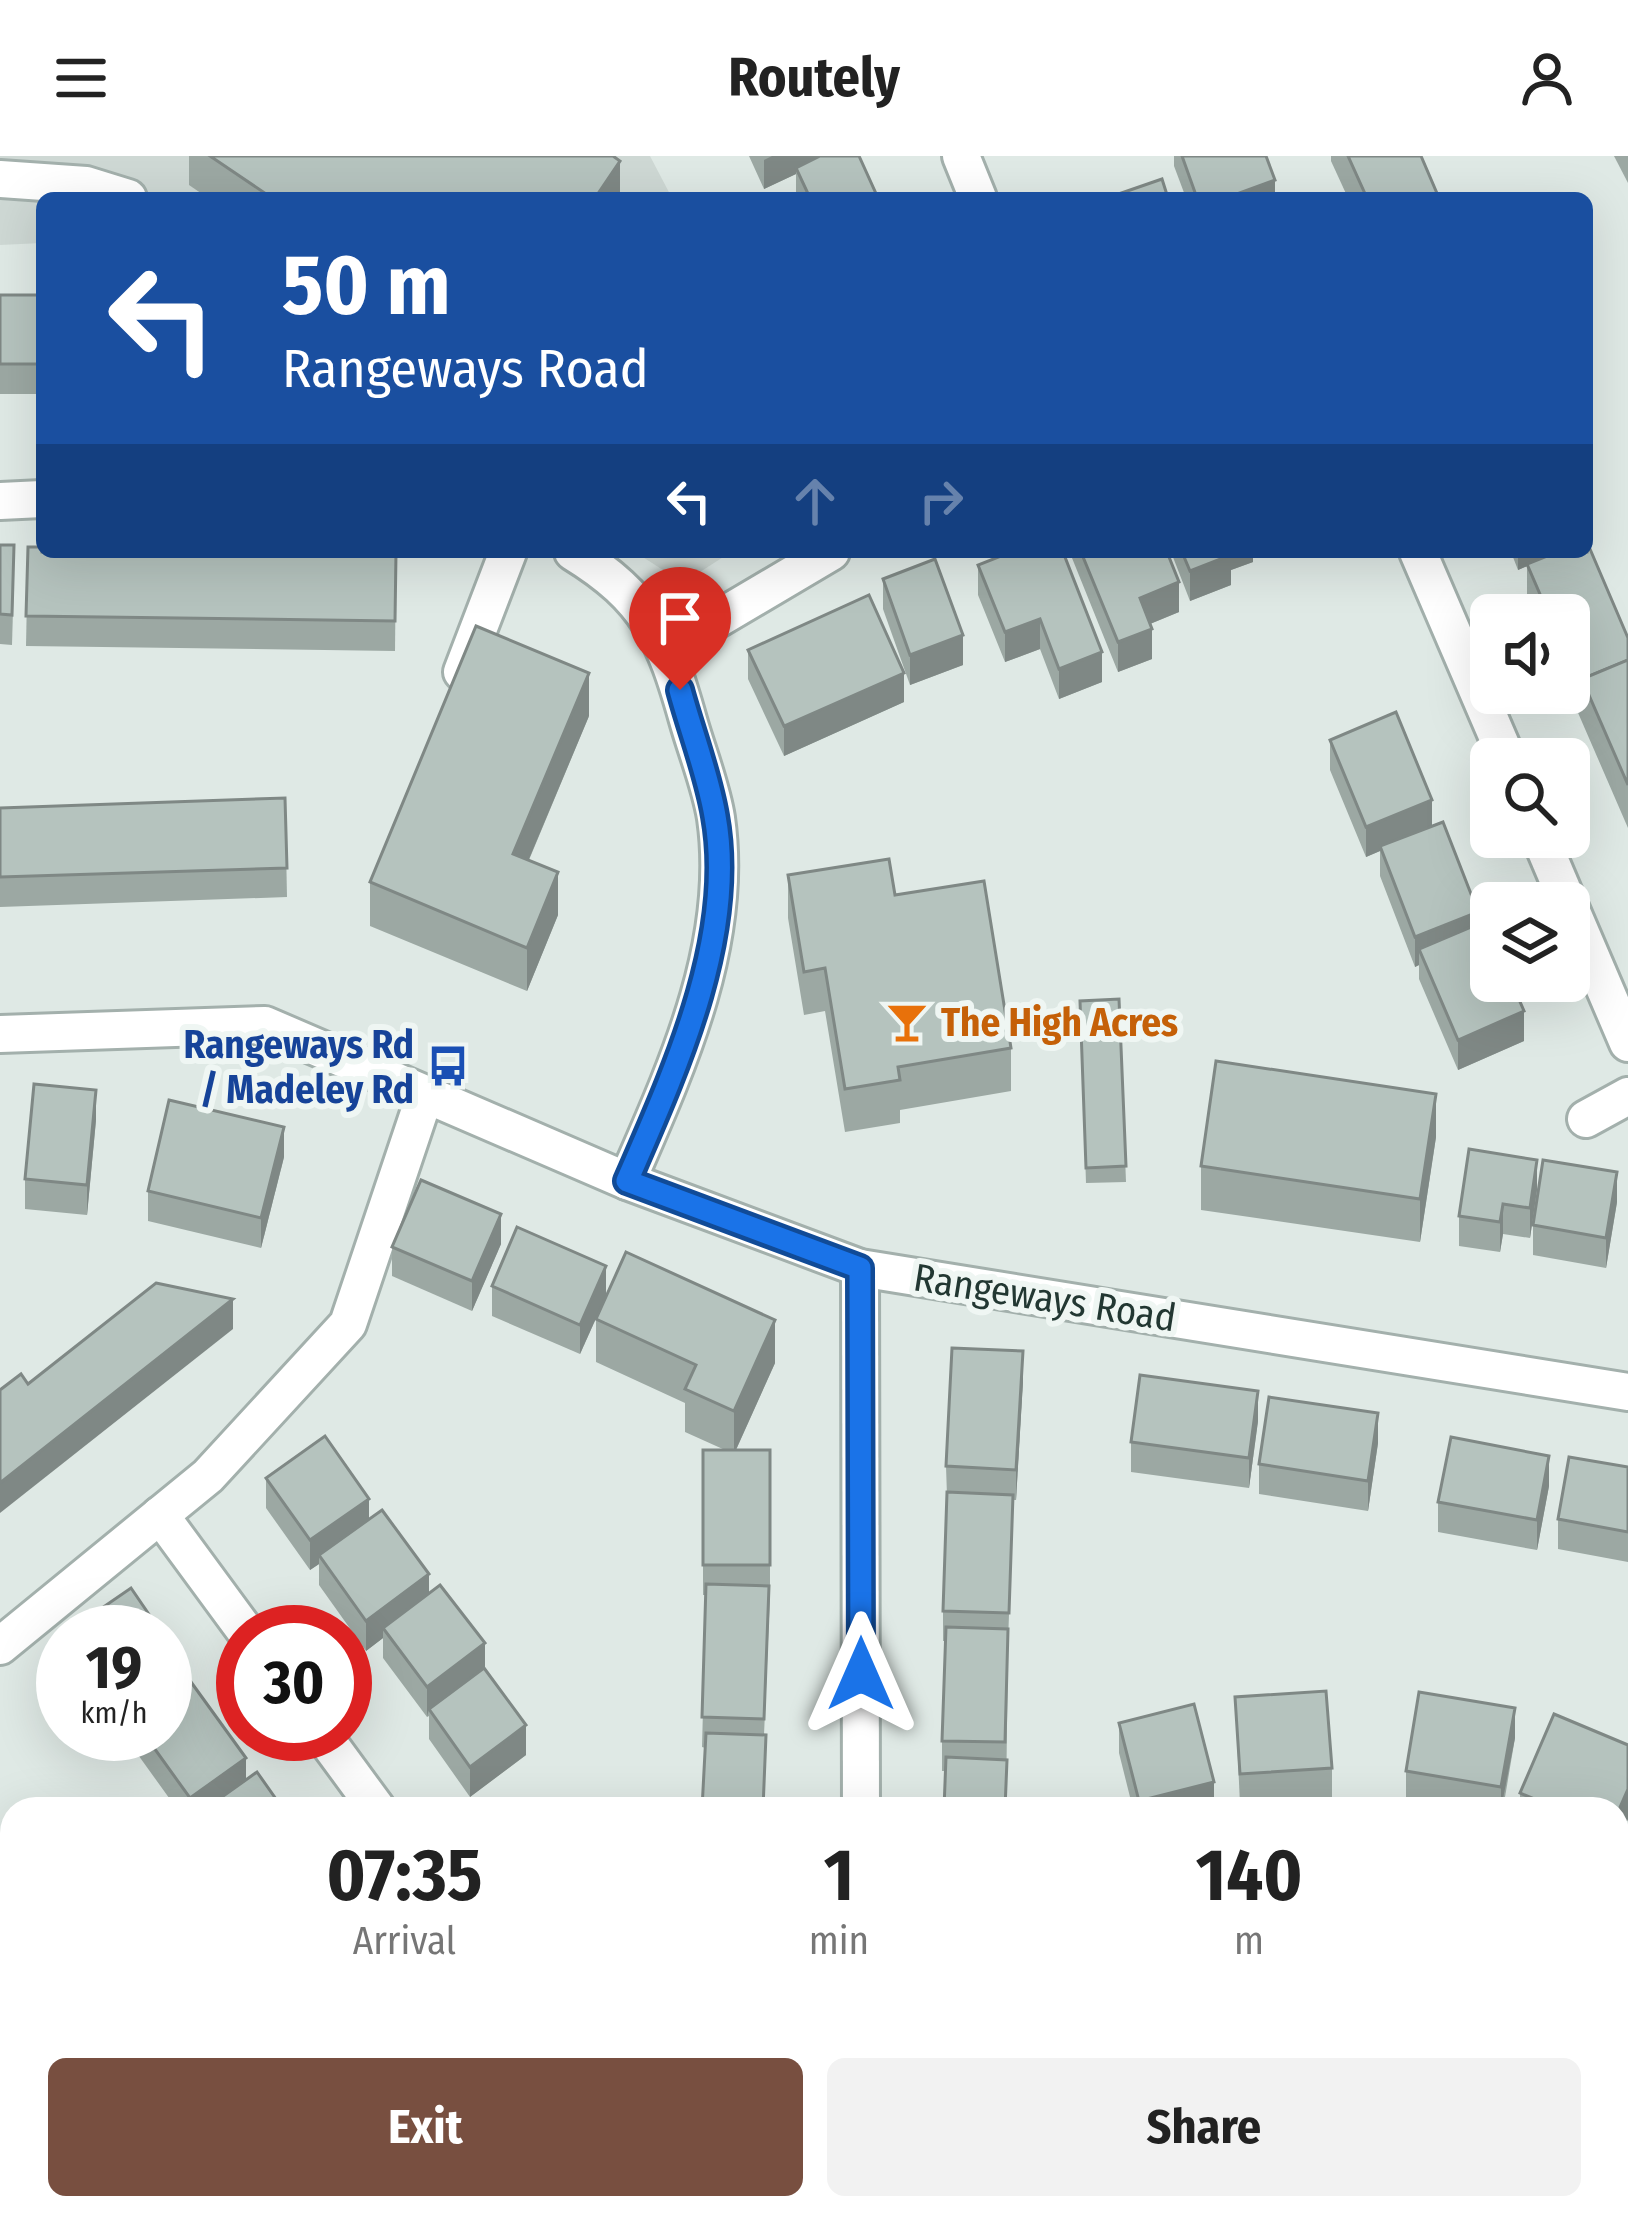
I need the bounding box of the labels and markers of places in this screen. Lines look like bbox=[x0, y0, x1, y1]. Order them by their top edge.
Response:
pin bbox=[629, 567, 731, 690]
bar icon: The High Acres bbox=[884, 999, 930, 1045]
place label: The High Acres bbox=[941, 1000, 1178, 1046]
place label: Rangeways Rd / Madeley Rd bbox=[183, 1022, 414, 1113]
bus stop icon: Rangeways Rd / Madeley Rd bbox=[425, 1043, 471, 1089]

